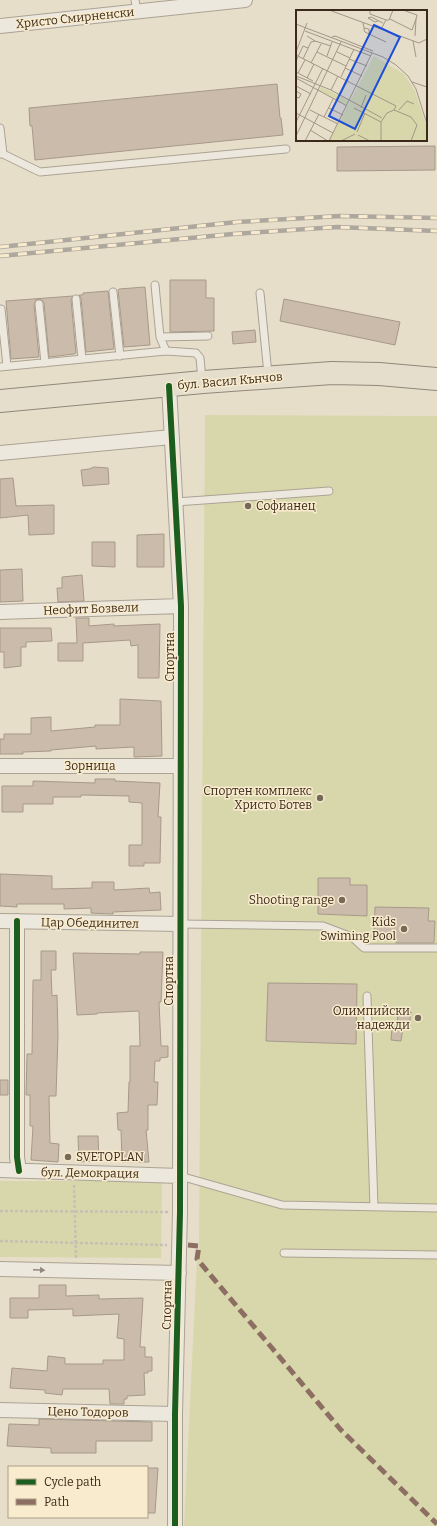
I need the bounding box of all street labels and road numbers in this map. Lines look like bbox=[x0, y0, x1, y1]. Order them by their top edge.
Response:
street label: Христо Смирненски bbox=[15, 5, 135, 31]
street label: бул. Васил Кънчов bbox=[177, 369, 284, 393]
street label: Неофит Бозвели bbox=[43, 600, 139, 618]
street label: Спортна bbox=[163, 632, 177, 682]
street label: Зорница bbox=[64, 759, 116, 773]
street label: Цар Обединител bbox=[41, 915, 139, 931]
street label: Спортна bbox=[162, 956, 176, 1006]
street label: бул. Демокрация bbox=[41, 1165, 140, 1181]
street label: Спортна bbox=[160, 1280, 174, 1330]
street label: Цено Тодоров bbox=[47, 1404, 129, 1420]

